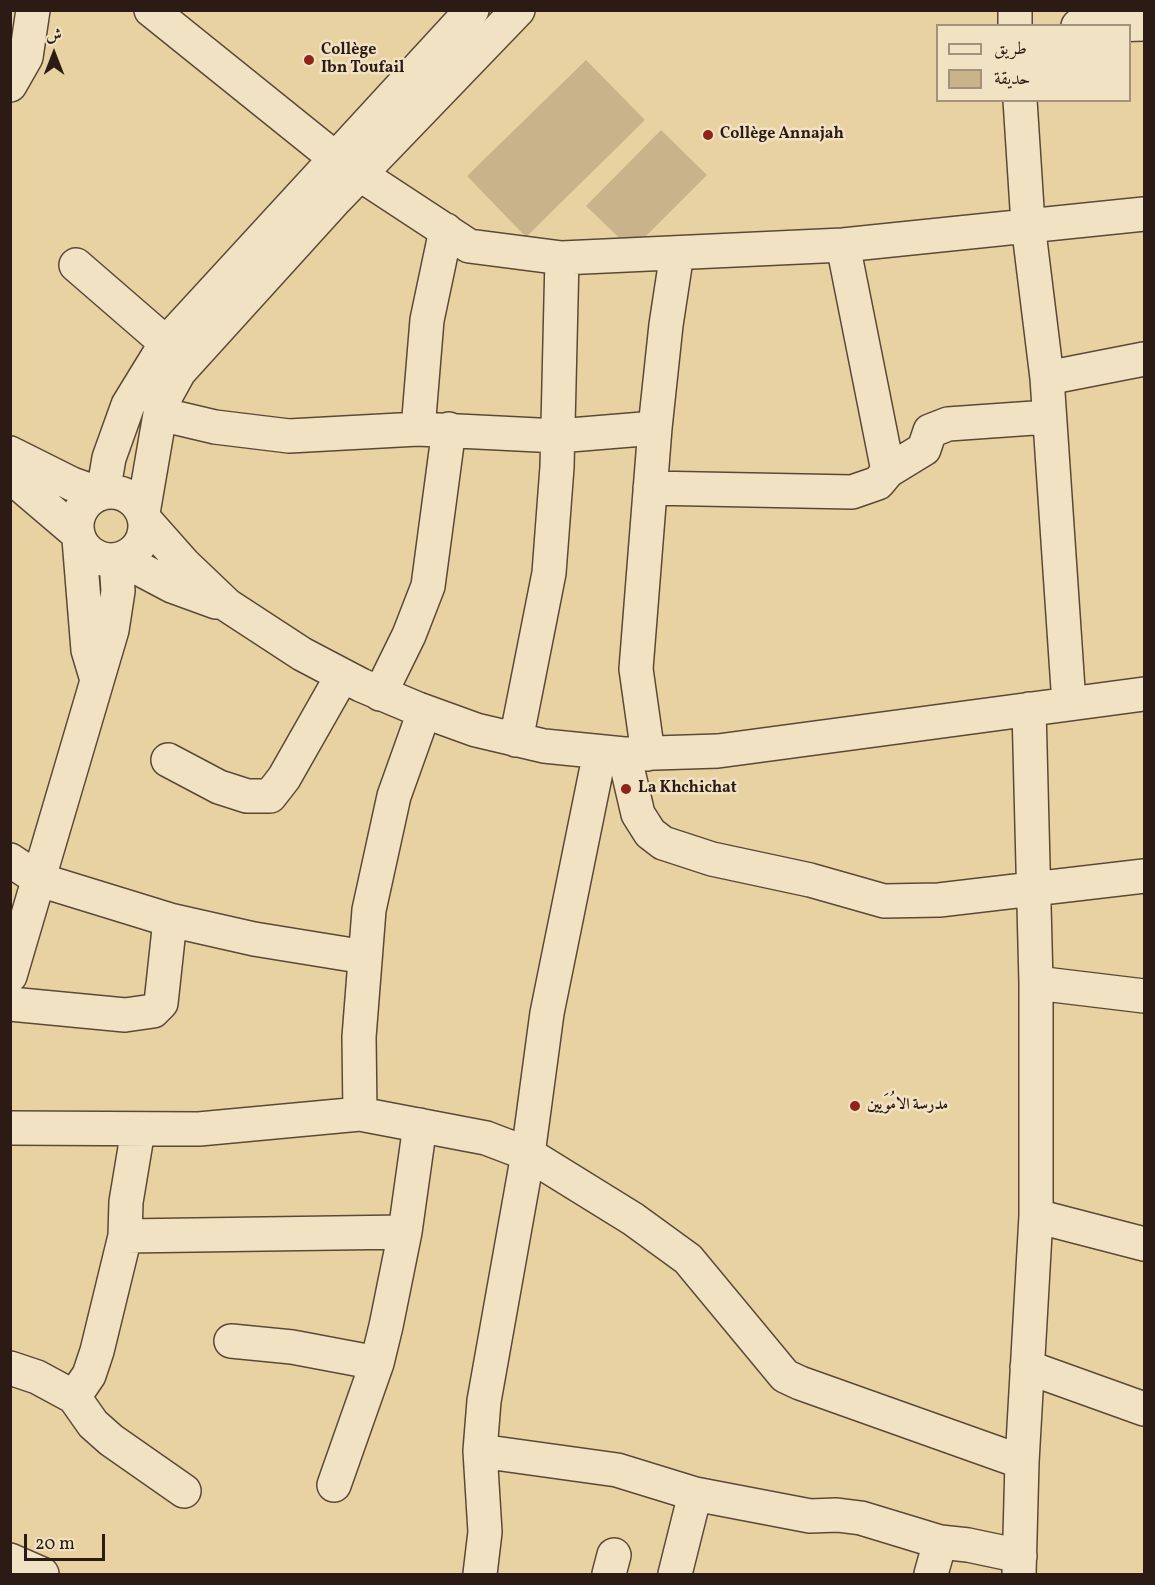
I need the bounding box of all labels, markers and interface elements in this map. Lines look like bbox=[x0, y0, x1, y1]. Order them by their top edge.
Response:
north arrow bbox=[24, 24, 84, 84]
legend bbox=[936, 24, 1131, 102]
text: ش bbox=[46, 25, 62, 47]
text: طريق bbox=[994, 37, 1027, 62]
place label: Collège Ibn Toufail bbox=[321, 41, 405, 79]
marker: Collège Ibn Toufail bbox=[302, 53, 316, 67]
text: حديقة bbox=[994, 67, 1030, 92]
place label: Collège Annajah bbox=[720, 125, 844, 145]
marker: Collège Annajah bbox=[701, 128, 715, 142]
place label: La Khchichat bbox=[638, 779, 737, 799]
marker: La Khchichat bbox=[619, 782, 633, 796]
place label: مدرسة الامُوَيين bbox=[867, 1096, 948, 1116]
marker: مدرسة الامُوَيين bbox=[848, 1099, 862, 1113]
scale bar bbox=[27, 1522, 108, 1560]
text: 20 m bbox=[35, 1532, 75, 1557]

